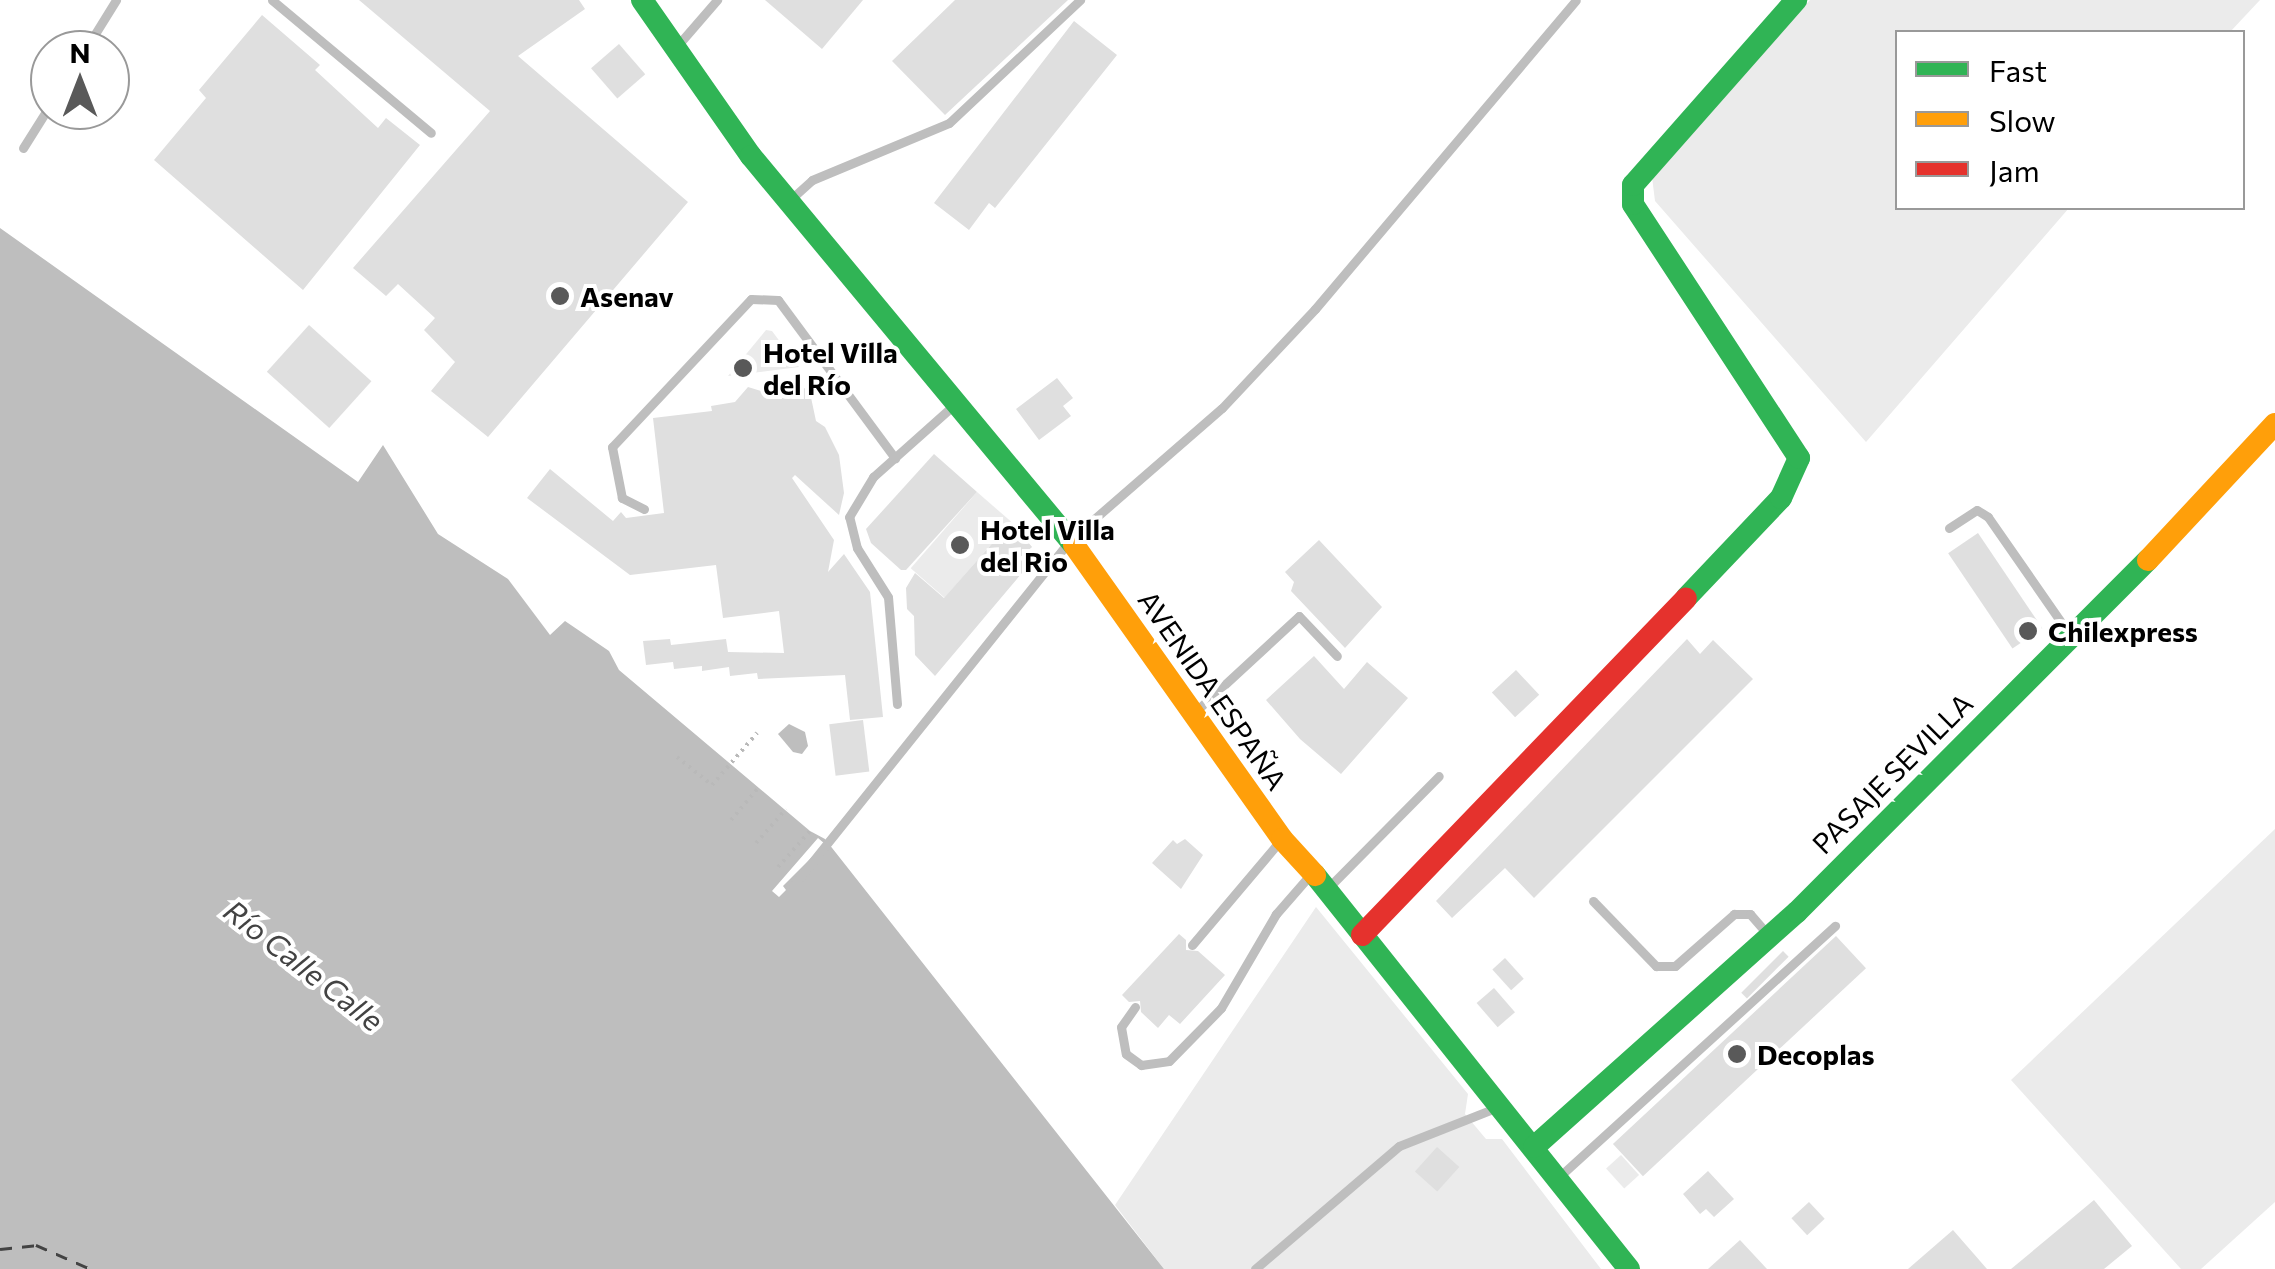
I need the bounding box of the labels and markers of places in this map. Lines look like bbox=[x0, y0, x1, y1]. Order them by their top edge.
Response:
place label: Asenav bbox=[580, 279, 674, 313]
marker: Asenav bbox=[549, 285, 571, 307]
place label: Hotel Villa del Río bbox=[763, 335, 898, 401]
marker: Hotel Villa del Río bbox=[732, 357, 754, 379]
place label: Hotel Villa del Rio bbox=[980, 512, 1115, 578]
marker: Hotel Villa del Rio bbox=[949, 534, 971, 556]
place label: Chilexpress bbox=[2048, 614, 2198, 648]
marker: Chilexpress bbox=[2017, 620, 2039, 642]
place label: Decoplas bbox=[1757, 1037, 1875, 1071]
marker: Decoplas bbox=[1726, 1043, 1748, 1065]

